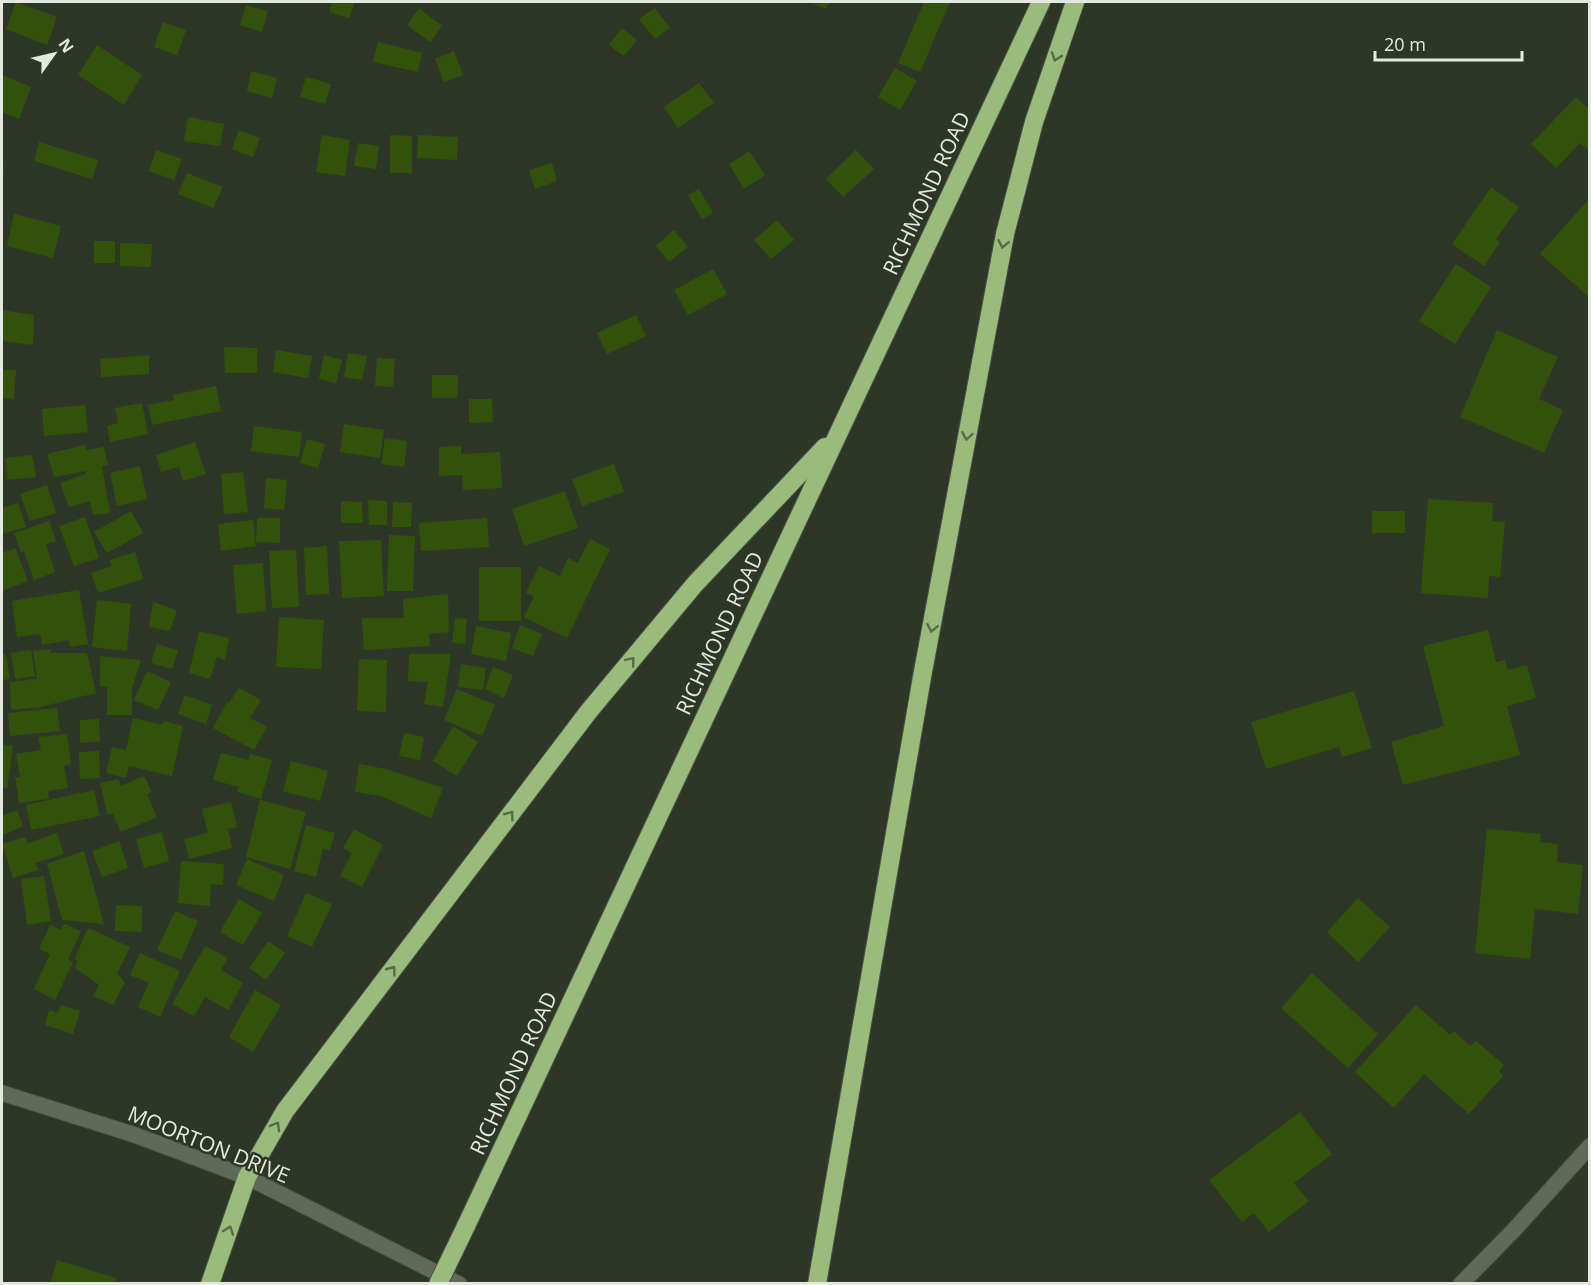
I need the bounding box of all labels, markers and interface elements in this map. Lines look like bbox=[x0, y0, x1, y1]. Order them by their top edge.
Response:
north arrow bbox=[24, 24, 84, 84]
scale bar bbox=[1375, 24, 1522, 62]
text: 20 m bbox=[1384, 32, 1426, 56]
text: N bbox=[54, 34, 79, 57]
one-way arrow bbox=[1051, 51, 1064, 62]
street label: RICHMOND ROAD bbox=[876, 107, 976, 279]
one-way arrow bbox=[997, 239, 1010, 249]
one-way arrow bbox=[961, 431, 974, 441]
street label: RICHMOND ROAD bbox=[669, 547, 769, 719]
one-way arrow bbox=[926, 622, 939, 632]
one-way arrow bbox=[623, 657, 634, 668]
one-way arrow bbox=[503, 810, 514, 821]
one-way arrow bbox=[385, 965, 396, 976]
street label: RICHMOND ROAD bbox=[463, 987, 563, 1159]
street label: MOORTON DRIVE bbox=[124, 1099, 294, 1189]
one-way arrow bbox=[269, 1122, 280, 1132]
one-way arrow bbox=[221, 1225, 234, 1236]

